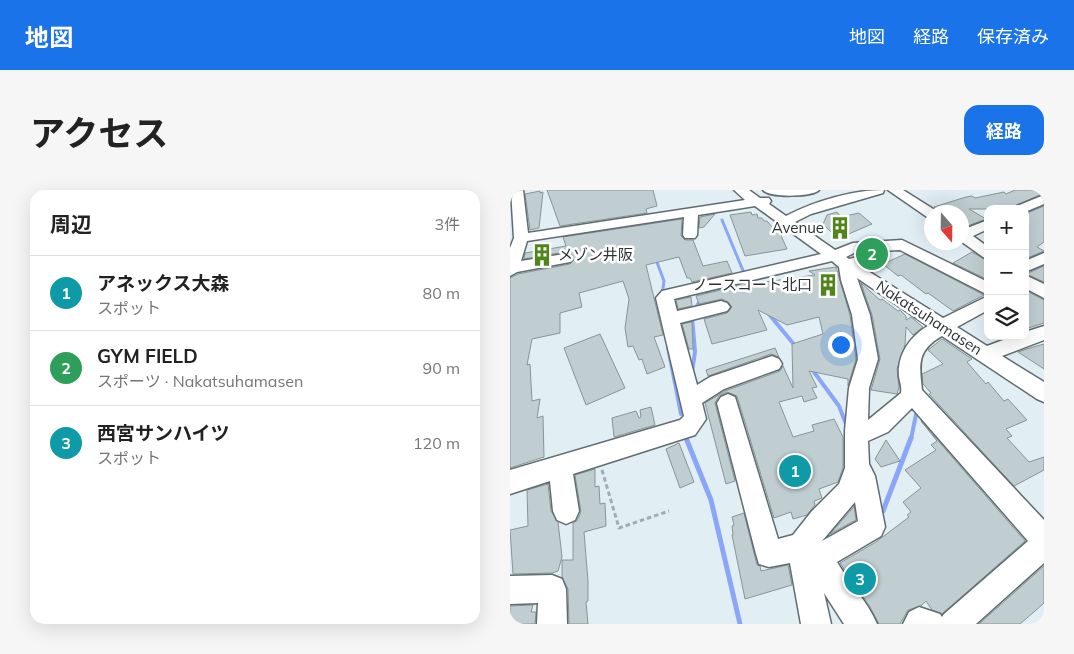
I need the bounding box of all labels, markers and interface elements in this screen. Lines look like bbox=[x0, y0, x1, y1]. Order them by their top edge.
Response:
text: 地図 bbox=[25, 22, 73, 52]
text: 地図 bbox=[849, 25, 885, 48]
text: 経路 bbox=[913, 25, 949, 48]
text: 保存済み bbox=[977, 25, 1049, 48]
button: 経路 bbox=[964, 105, 1044, 155]
text: アクセス bbox=[30, 111, 168, 155]
north arrow bbox=[924, 205, 969, 250]
map controls bbox=[984, 205, 1029, 340]
button: + bbox=[984, 205, 1029, 250]
text: 周辺 bbox=[50, 211, 92, 237]
text: 3件 bbox=[434, 214, 460, 234]
building icon: Avenue bbox=[827, 215, 853, 241]
place label: Avenue bbox=[772, 218, 824, 237]
pin: 2 bbox=[856, 235, 888, 273]
building icon: メゾン井阪 bbox=[529, 242, 555, 268]
place label: メゾン井阪 bbox=[558, 245, 633, 264]
button: − bbox=[984, 250, 1029, 295]
text: アネックス大森 bbox=[97, 271, 229, 295]
building icon: ノースコート北口 bbox=[815, 272, 841, 298]
place label: ノースコート北口 bbox=[693, 275, 812, 294]
street label: Nakatsuhamasen bbox=[873, 276, 986, 359]
text: 1 bbox=[61, 283, 71, 303]
text: 80 m bbox=[423, 283, 460, 303]
button: layers bbox=[984, 295, 1029, 340]
text: スポット bbox=[97, 298, 161, 318]
your location bbox=[828, 332, 854, 358]
text: GYM FIELD bbox=[97, 344, 198, 368]
text: 2 bbox=[61, 358, 71, 378]
text: 90 m bbox=[423, 358, 460, 378]
text: スポーツ · Nakatsuhamasen bbox=[97, 371, 303, 391]
text: 西宮サンハイツ bbox=[97, 421, 230, 445]
text: 3 bbox=[61, 433, 71, 453]
text: 120 m bbox=[413, 433, 460, 453]
text: スポット bbox=[97, 448, 161, 468]
pin: 1 bbox=[779, 452, 811, 490]
pin: 3 bbox=[844, 560, 876, 598]

